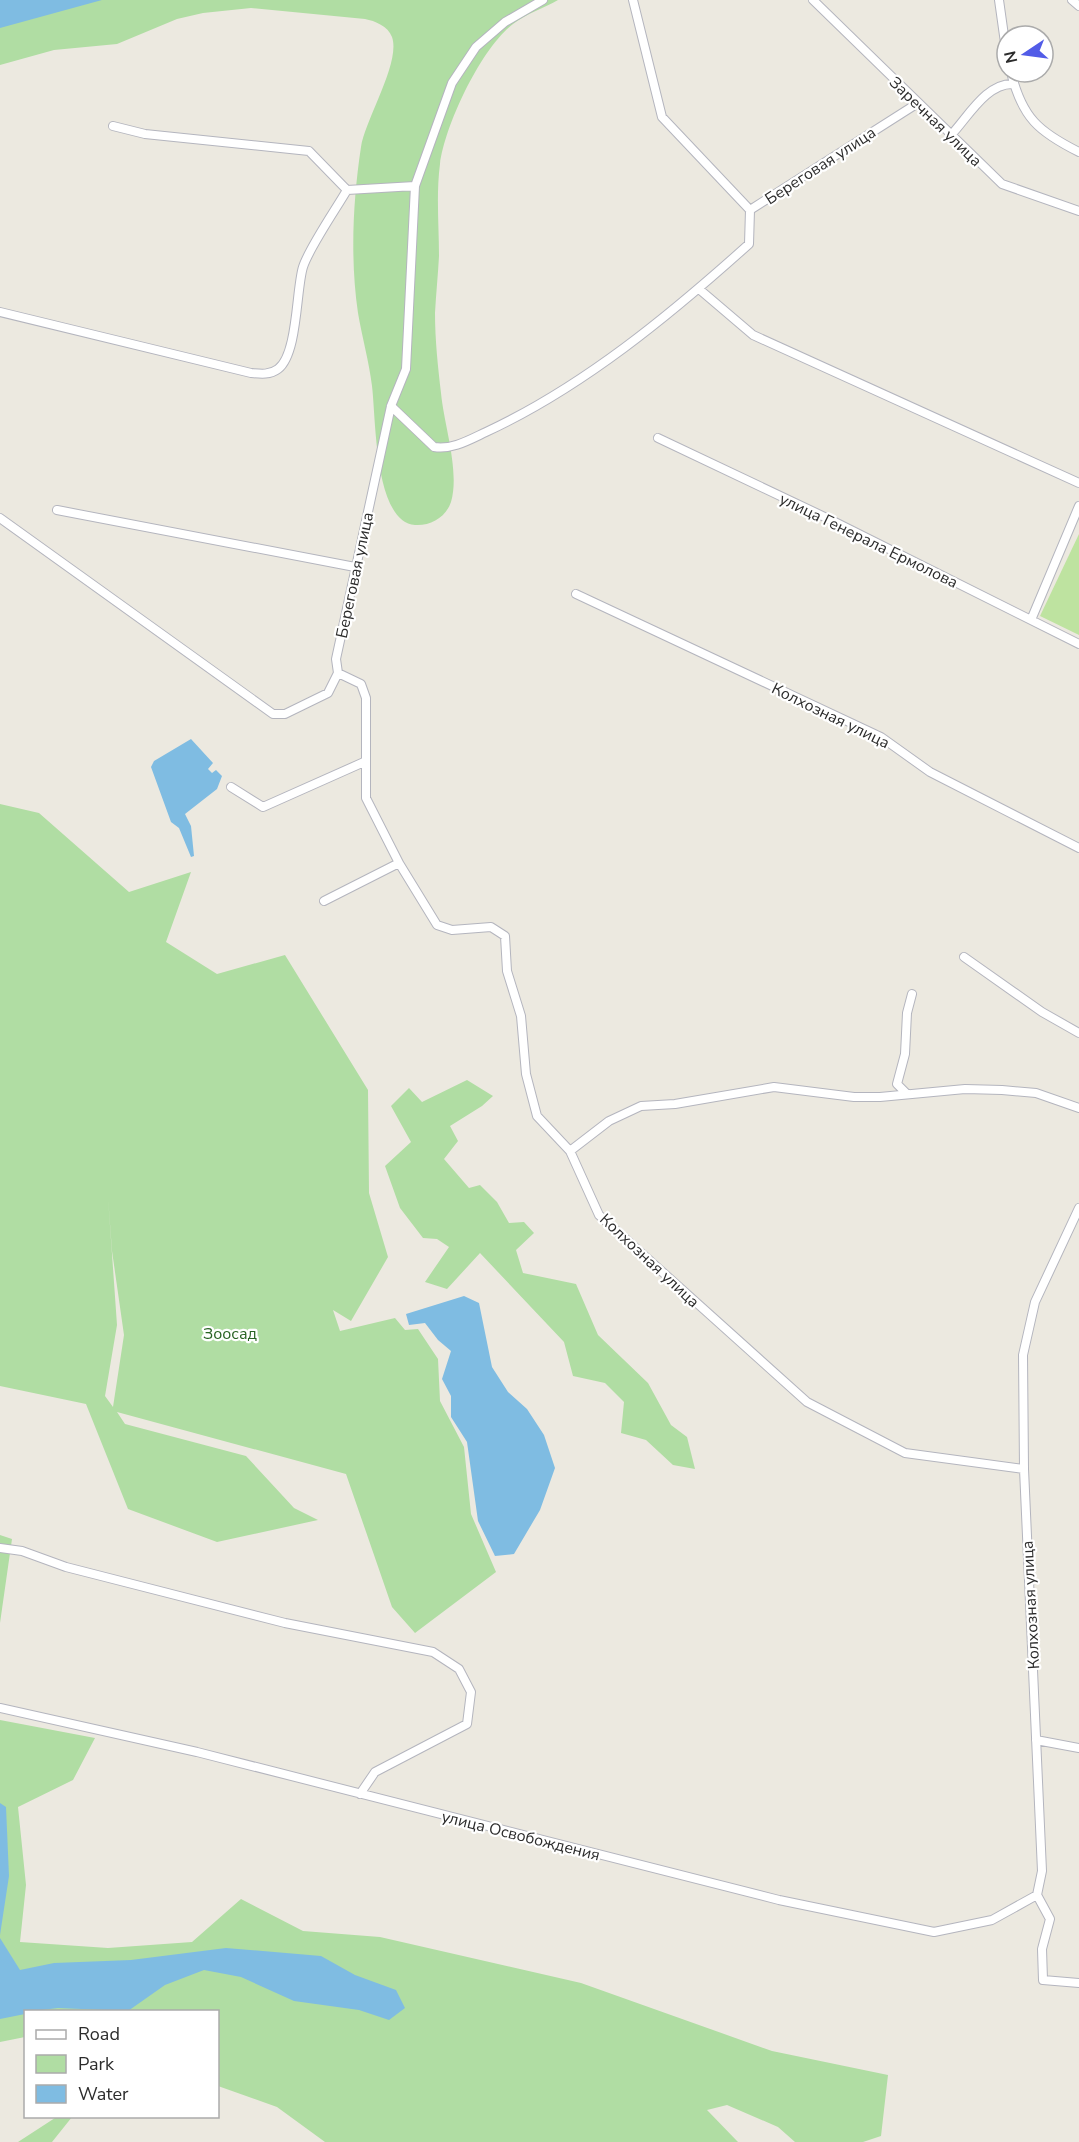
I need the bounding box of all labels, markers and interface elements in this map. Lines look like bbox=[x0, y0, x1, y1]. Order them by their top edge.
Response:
north arrow bbox=[995, 24, 1055, 84]
text: N bbox=[999, 49, 1023, 65]
street label: Заречная улица bbox=[884, 72, 987, 172]
street label: Береговая улица bbox=[761, 122, 880, 210]
street label: улица Генерала Ермолова bbox=[776, 488, 962, 594]
street label: Береговая улица bbox=[331, 510, 379, 640]
street label: Колхозная улица bbox=[768, 678, 893, 754]
street label: Колхозная улица bbox=[595, 1209, 704, 1313]
park label: Зоосад bbox=[203, 1323, 258, 1345]
street label: Колхозная улица bbox=[1017, 1540, 1045, 1670]
street label: улица Освобождения bbox=[439, 1806, 602, 1866]
legend bbox=[24, 2010, 219, 2118]
text: Road bbox=[78, 2022, 120, 2046]
text: Park bbox=[78, 2052, 115, 2076]
text: Water bbox=[78, 2082, 129, 2106]

